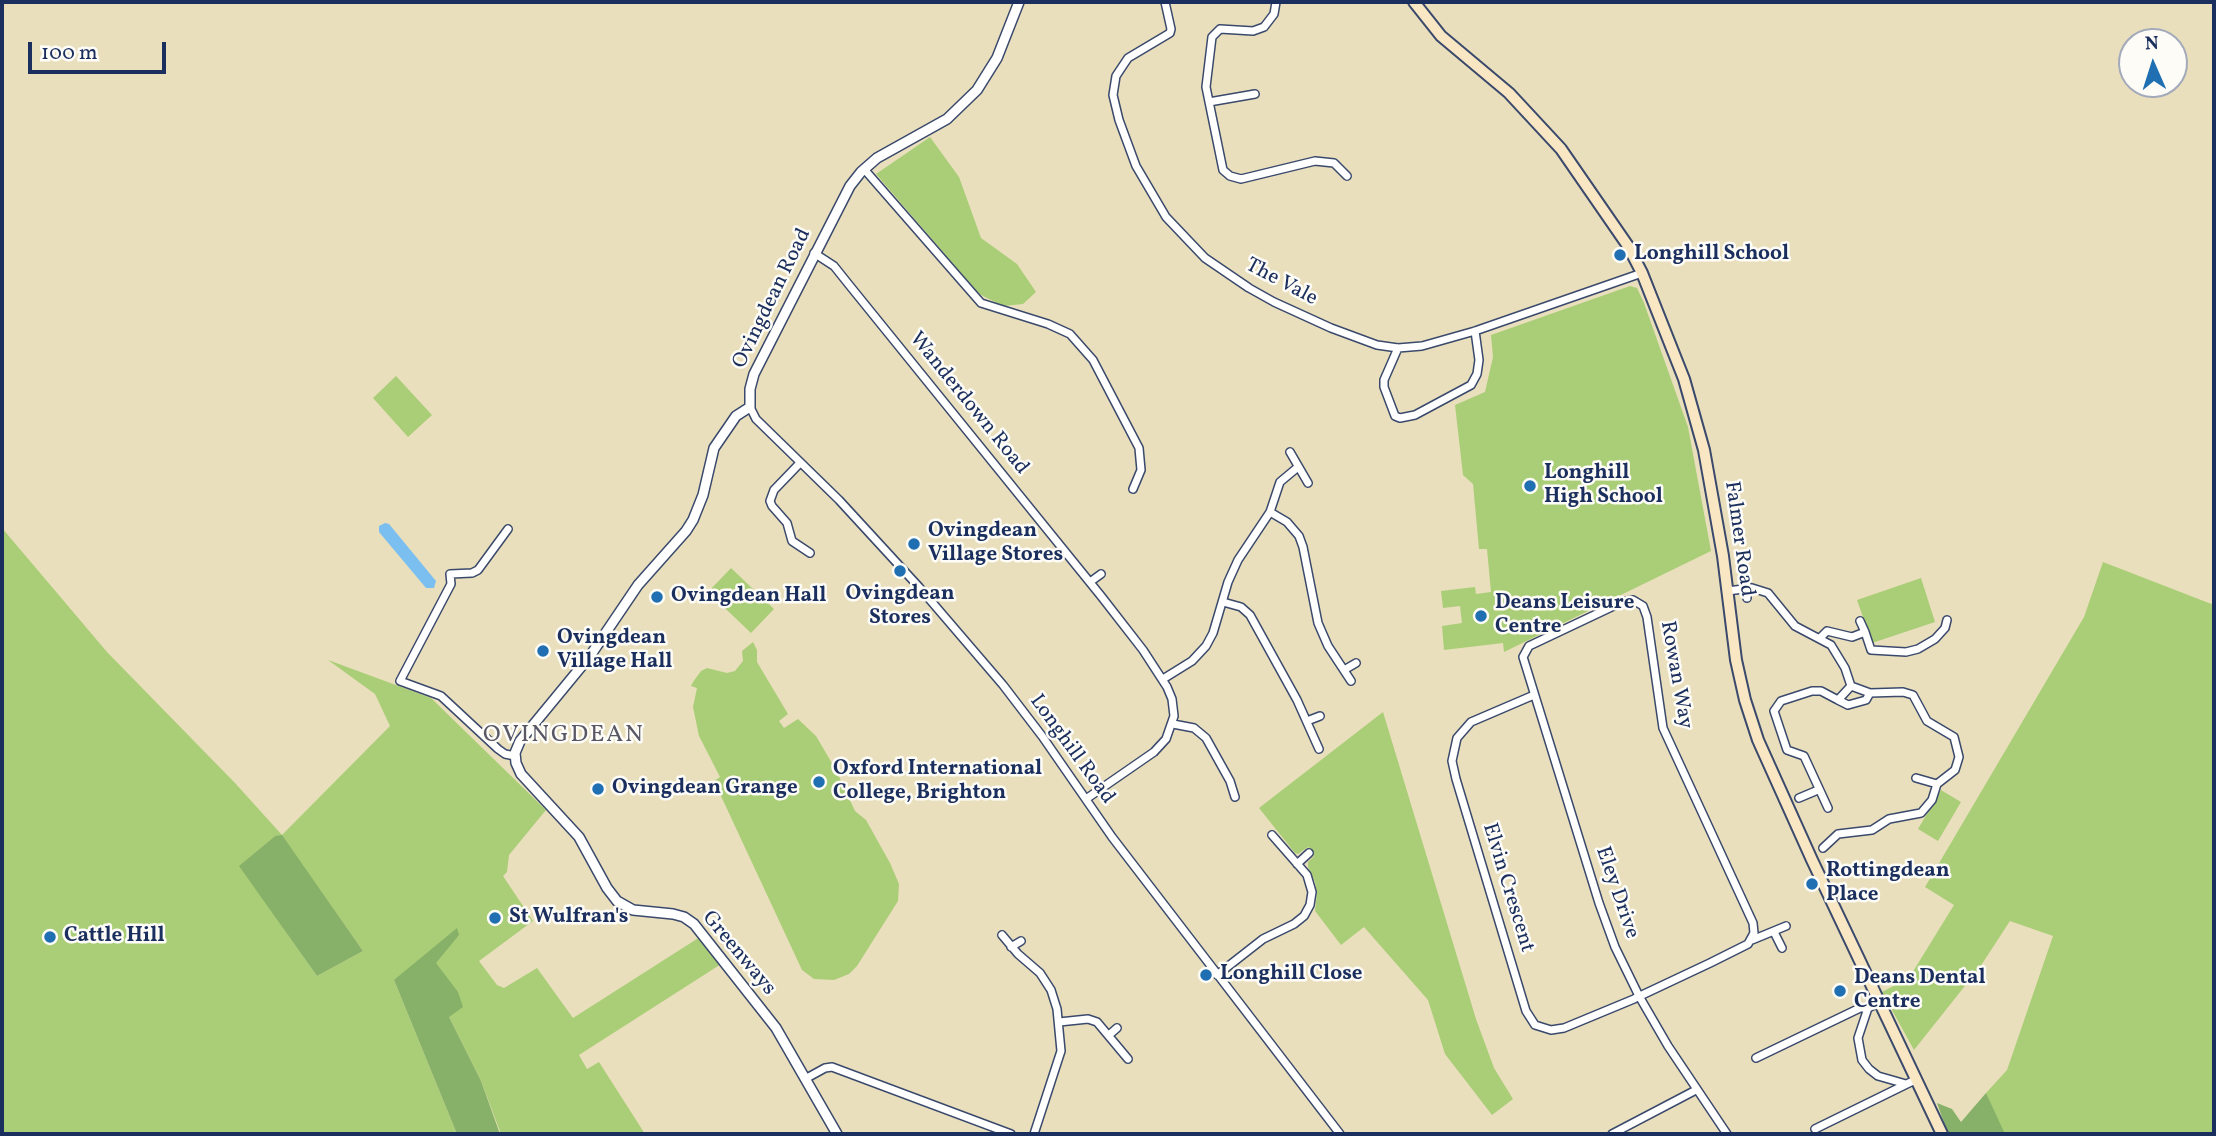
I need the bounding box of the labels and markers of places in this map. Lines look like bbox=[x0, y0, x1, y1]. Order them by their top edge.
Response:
place label: Longhill School bbox=[1634, 242, 1789, 268]
marker: Longhill School bbox=[1612, 247, 1628, 263]
place label: Longhill High School bbox=[1544, 461, 1663, 511]
marker: Longhill High School bbox=[1522, 478, 1538, 494]
place label: Ovingdean Village Stores bbox=[928, 519, 1063, 569]
marker: Ovingdean Village Stores bbox=[906, 536, 922, 552]
marker: Ovingdean Stores bbox=[892, 563, 908, 579]
place label: Ovingdean Stores bbox=[846, 582, 954, 632]
place label: Ovingdean Hall bbox=[671, 584, 826, 610]
marker: Ovingdean Hall bbox=[649, 589, 665, 605]
place label: Deans Leisure Centre bbox=[1495, 591, 1634, 641]
marker: Deans Leisure Centre bbox=[1473, 608, 1489, 624]
place label: Ovingdean Village Hall bbox=[557, 626, 672, 676]
marker: Ovingdean Village Hall bbox=[535, 643, 551, 659]
place label: Oxford International College, Brighton bbox=[833, 757, 1042, 807]
marker: Oxford International College, Brighton bbox=[811, 774, 827, 790]
place label: Ovingdean Grange bbox=[612, 776, 798, 802]
marker: Ovingdean Grange bbox=[590, 781, 606, 797]
place label: Rottingdean Place bbox=[1826, 859, 1950, 909]
marker: Rottingdean Place bbox=[1804, 876, 1820, 892]
place label: St Wulfran's bbox=[509, 905, 629, 931]
marker: St Wulfran's bbox=[487, 910, 503, 926]
place label: Cattle Hill bbox=[64, 924, 165, 950]
marker: Cattle Hill bbox=[42, 929, 58, 945]
place label: Longhill Close bbox=[1220, 962, 1363, 988]
place label: Deans Dental Centre bbox=[1854, 966, 1986, 1016]
marker: Longhill Close bbox=[1198, 967, 1214, 983]
marker: Deans Dental Centre bbox=[1832, 983, 1848, 999]

